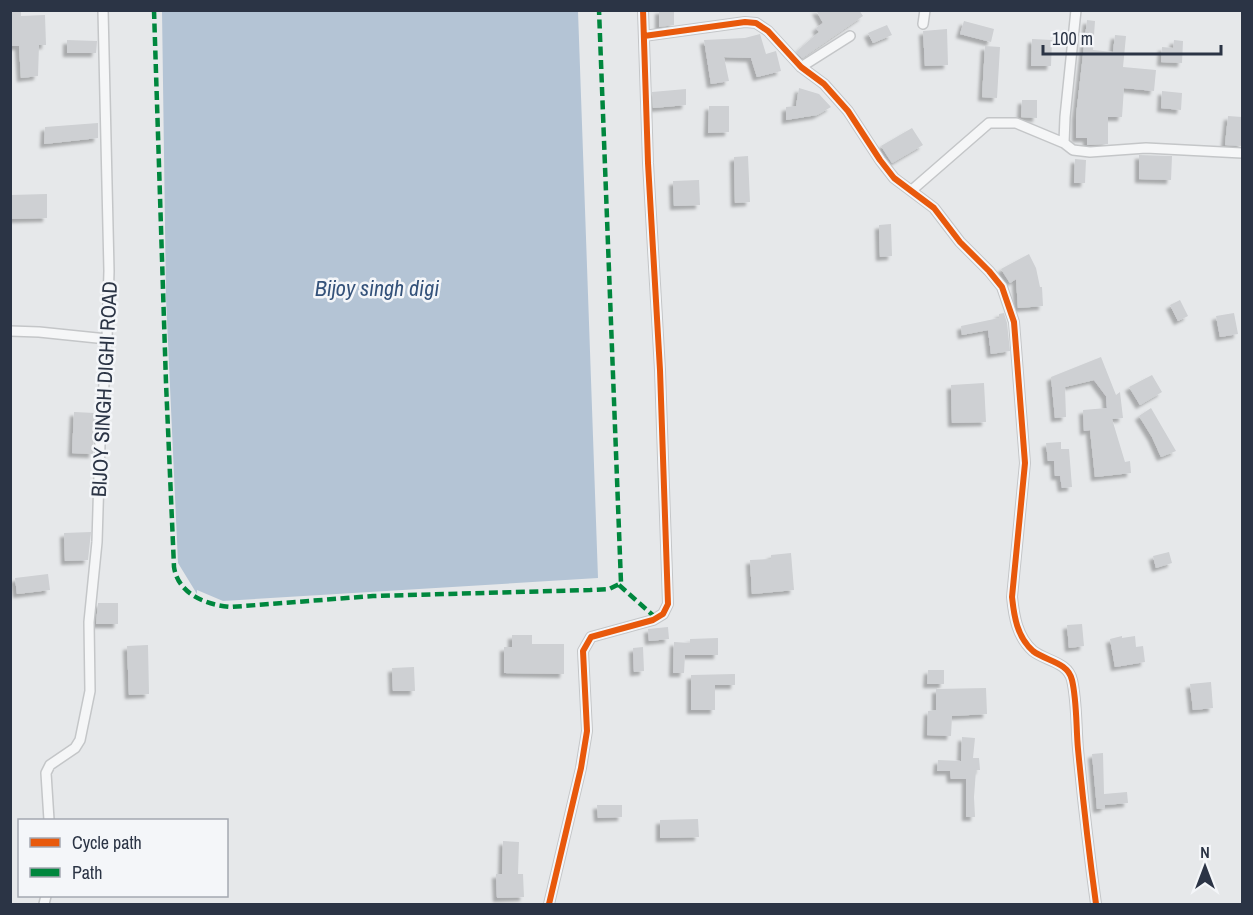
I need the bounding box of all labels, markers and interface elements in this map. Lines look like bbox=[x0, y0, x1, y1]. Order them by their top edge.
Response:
scale bar bbox=[1043, 18, 1222, 56]
text: 100 m bbox=[1052, 26, 1093, 51]
water label: Bijoy singh digi bbox=[315, 273, 439, 303]
street label: BIJOY SINGH DIGHI ROAD bbox=[84, 280, 124, 498]
legend bbox=[18, 819, 228, 897]
text: Cycle path bbox=[72, 830, 142, 855]
north arrow bbox=[1175, 837, 1235, 897]
text: N bbox=[1200, 841, 1210, 863]
text: Path bbox=[72, 860, 102, 885]

